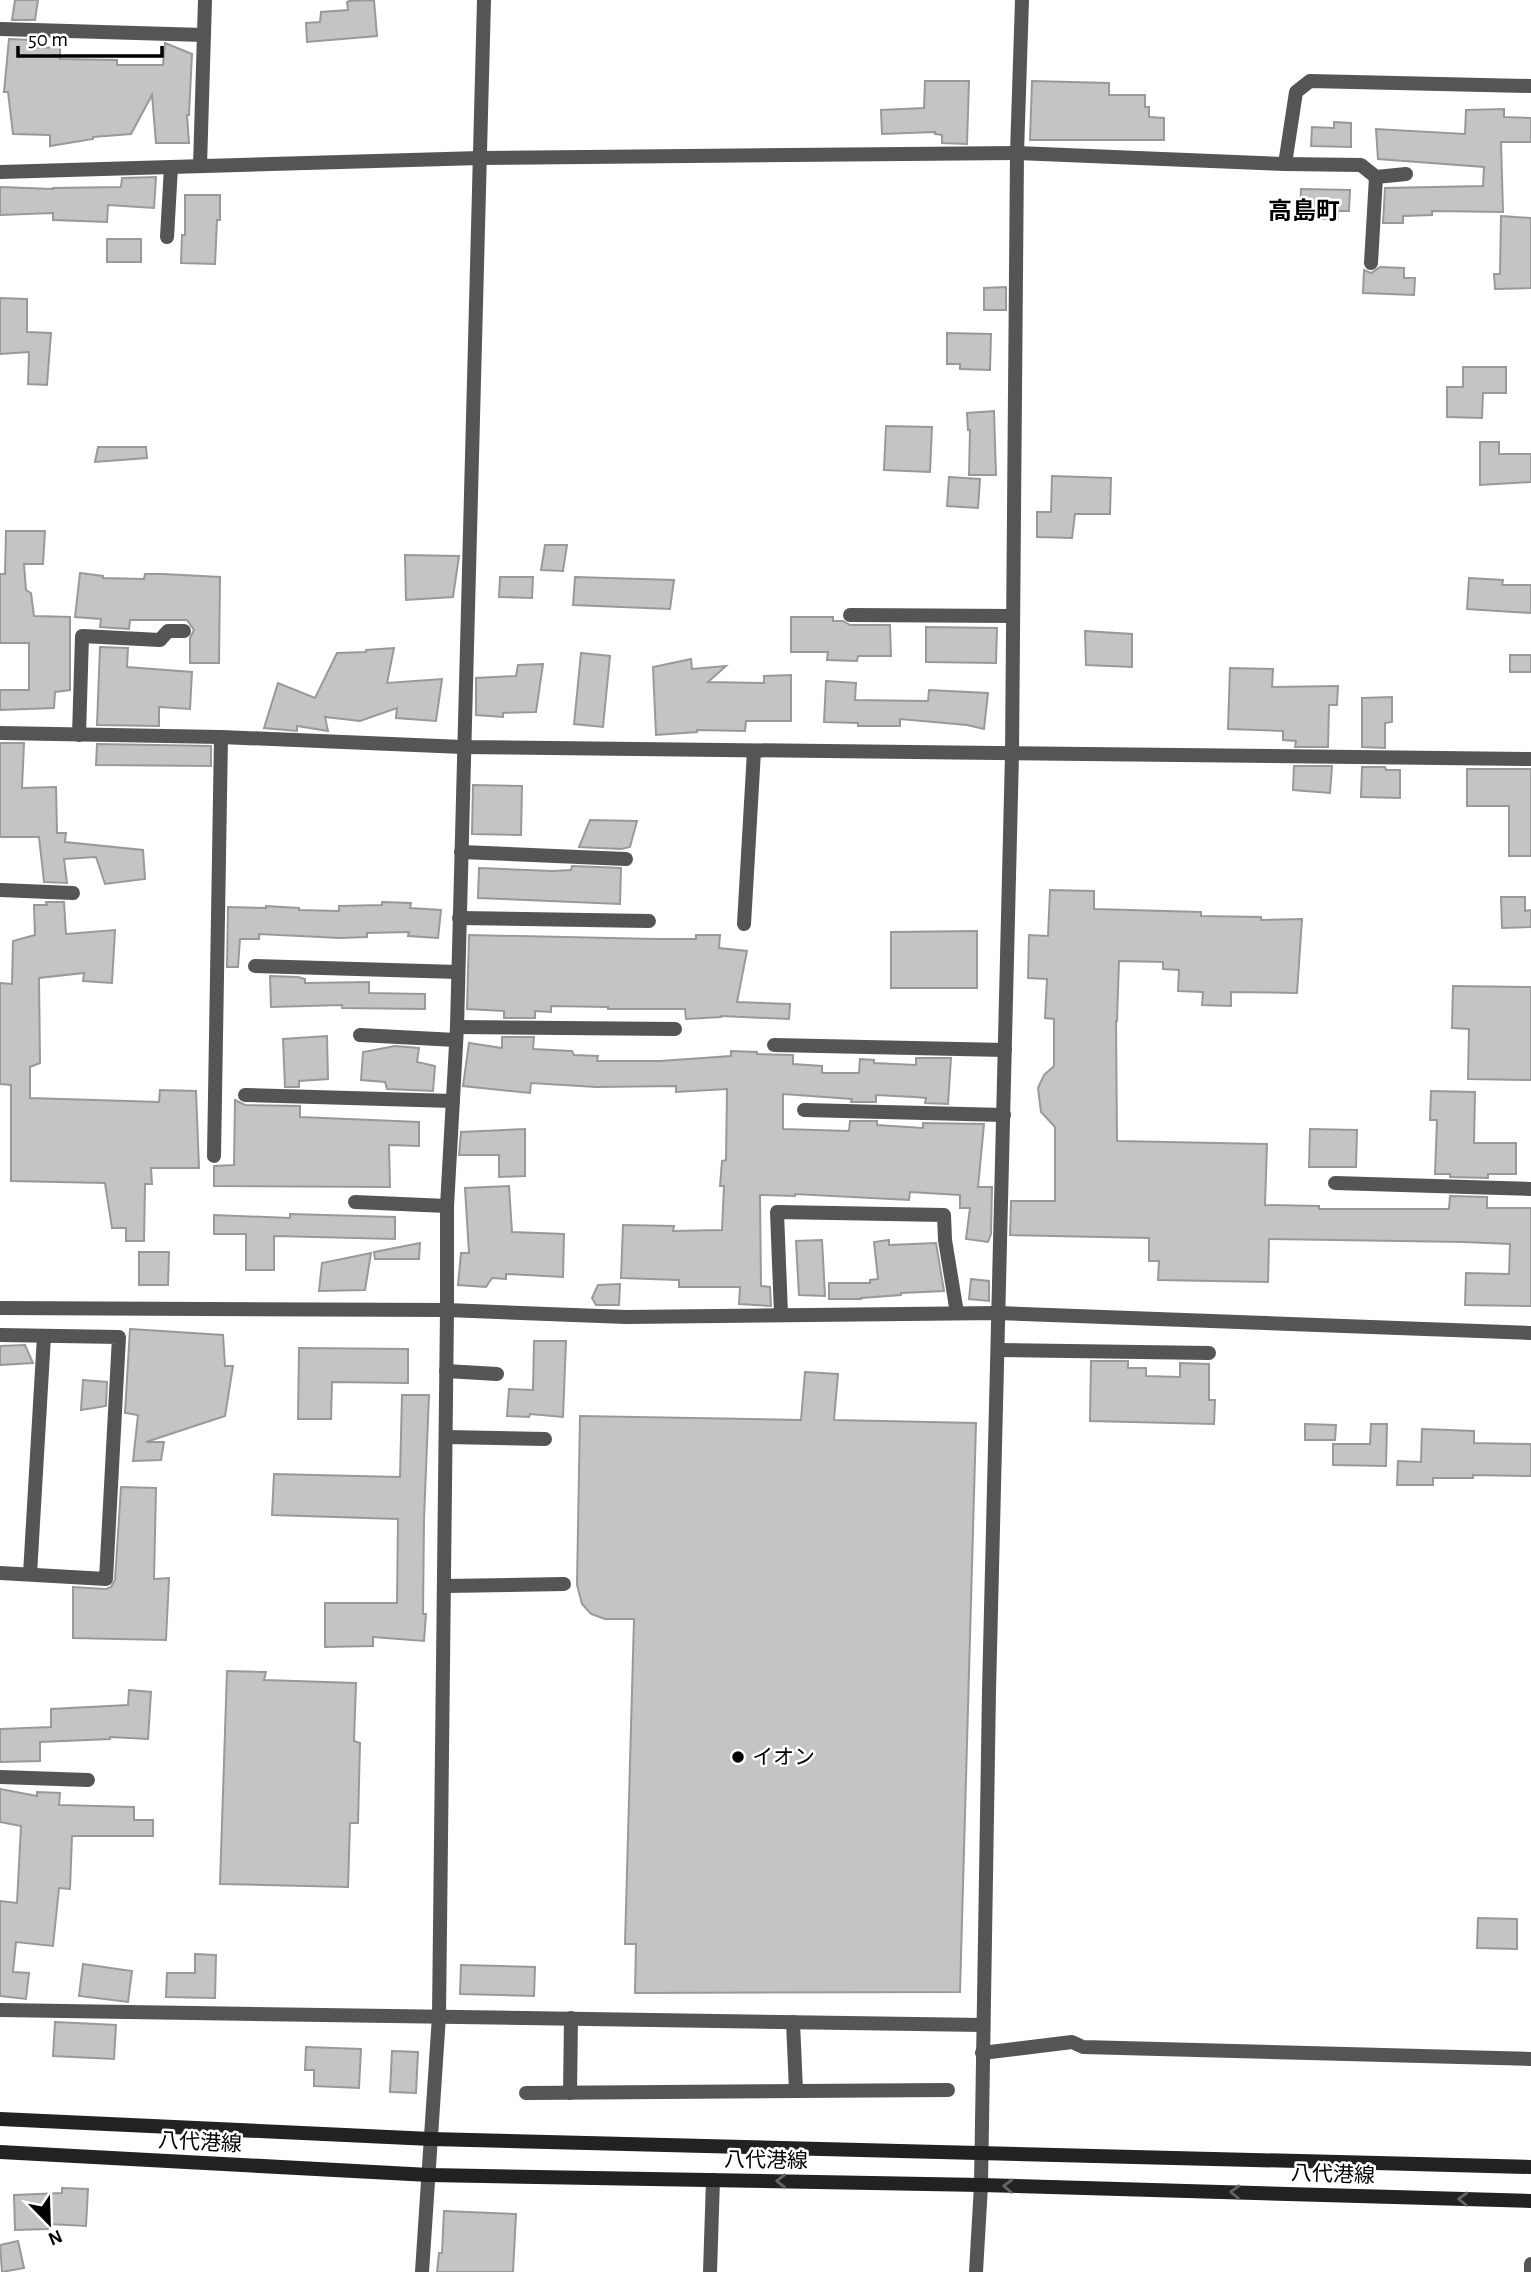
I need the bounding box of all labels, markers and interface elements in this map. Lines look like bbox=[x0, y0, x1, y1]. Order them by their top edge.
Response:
scale bar bbox=[18, 14, 161, 58]
text: 50 m bbox=[28, 29, 68, 50]
district label: 高島町 bbox=[1268, 198, 1340, 224]
place label: イオン bbox=[752, 1747, 815, 1768]
marker: イオン bbox=[730, 1749, 746, 1765]
street label: 八代港線 bbox=[157, 2129, 243, 2155]
street label: 八代港線 bbox=[724, 2148, 808, 2172]
street label: 八代港線 bbox=[1291, 2162, 1375, 2186]
one-way arrow bbox=[775, 2174, 786, 2189]
one-way arrow bbox=[1002, 2178, 1013, 2193]
one-way arrow bbox=[1230, 2185, 1241, 2200]
north arrow bbox=[14, 2188, 84, 2258]
one-way arrow bbox=[1457, 2191, 1468, 2206]
text: N bbox=[45, 2226, 65, 2249]

